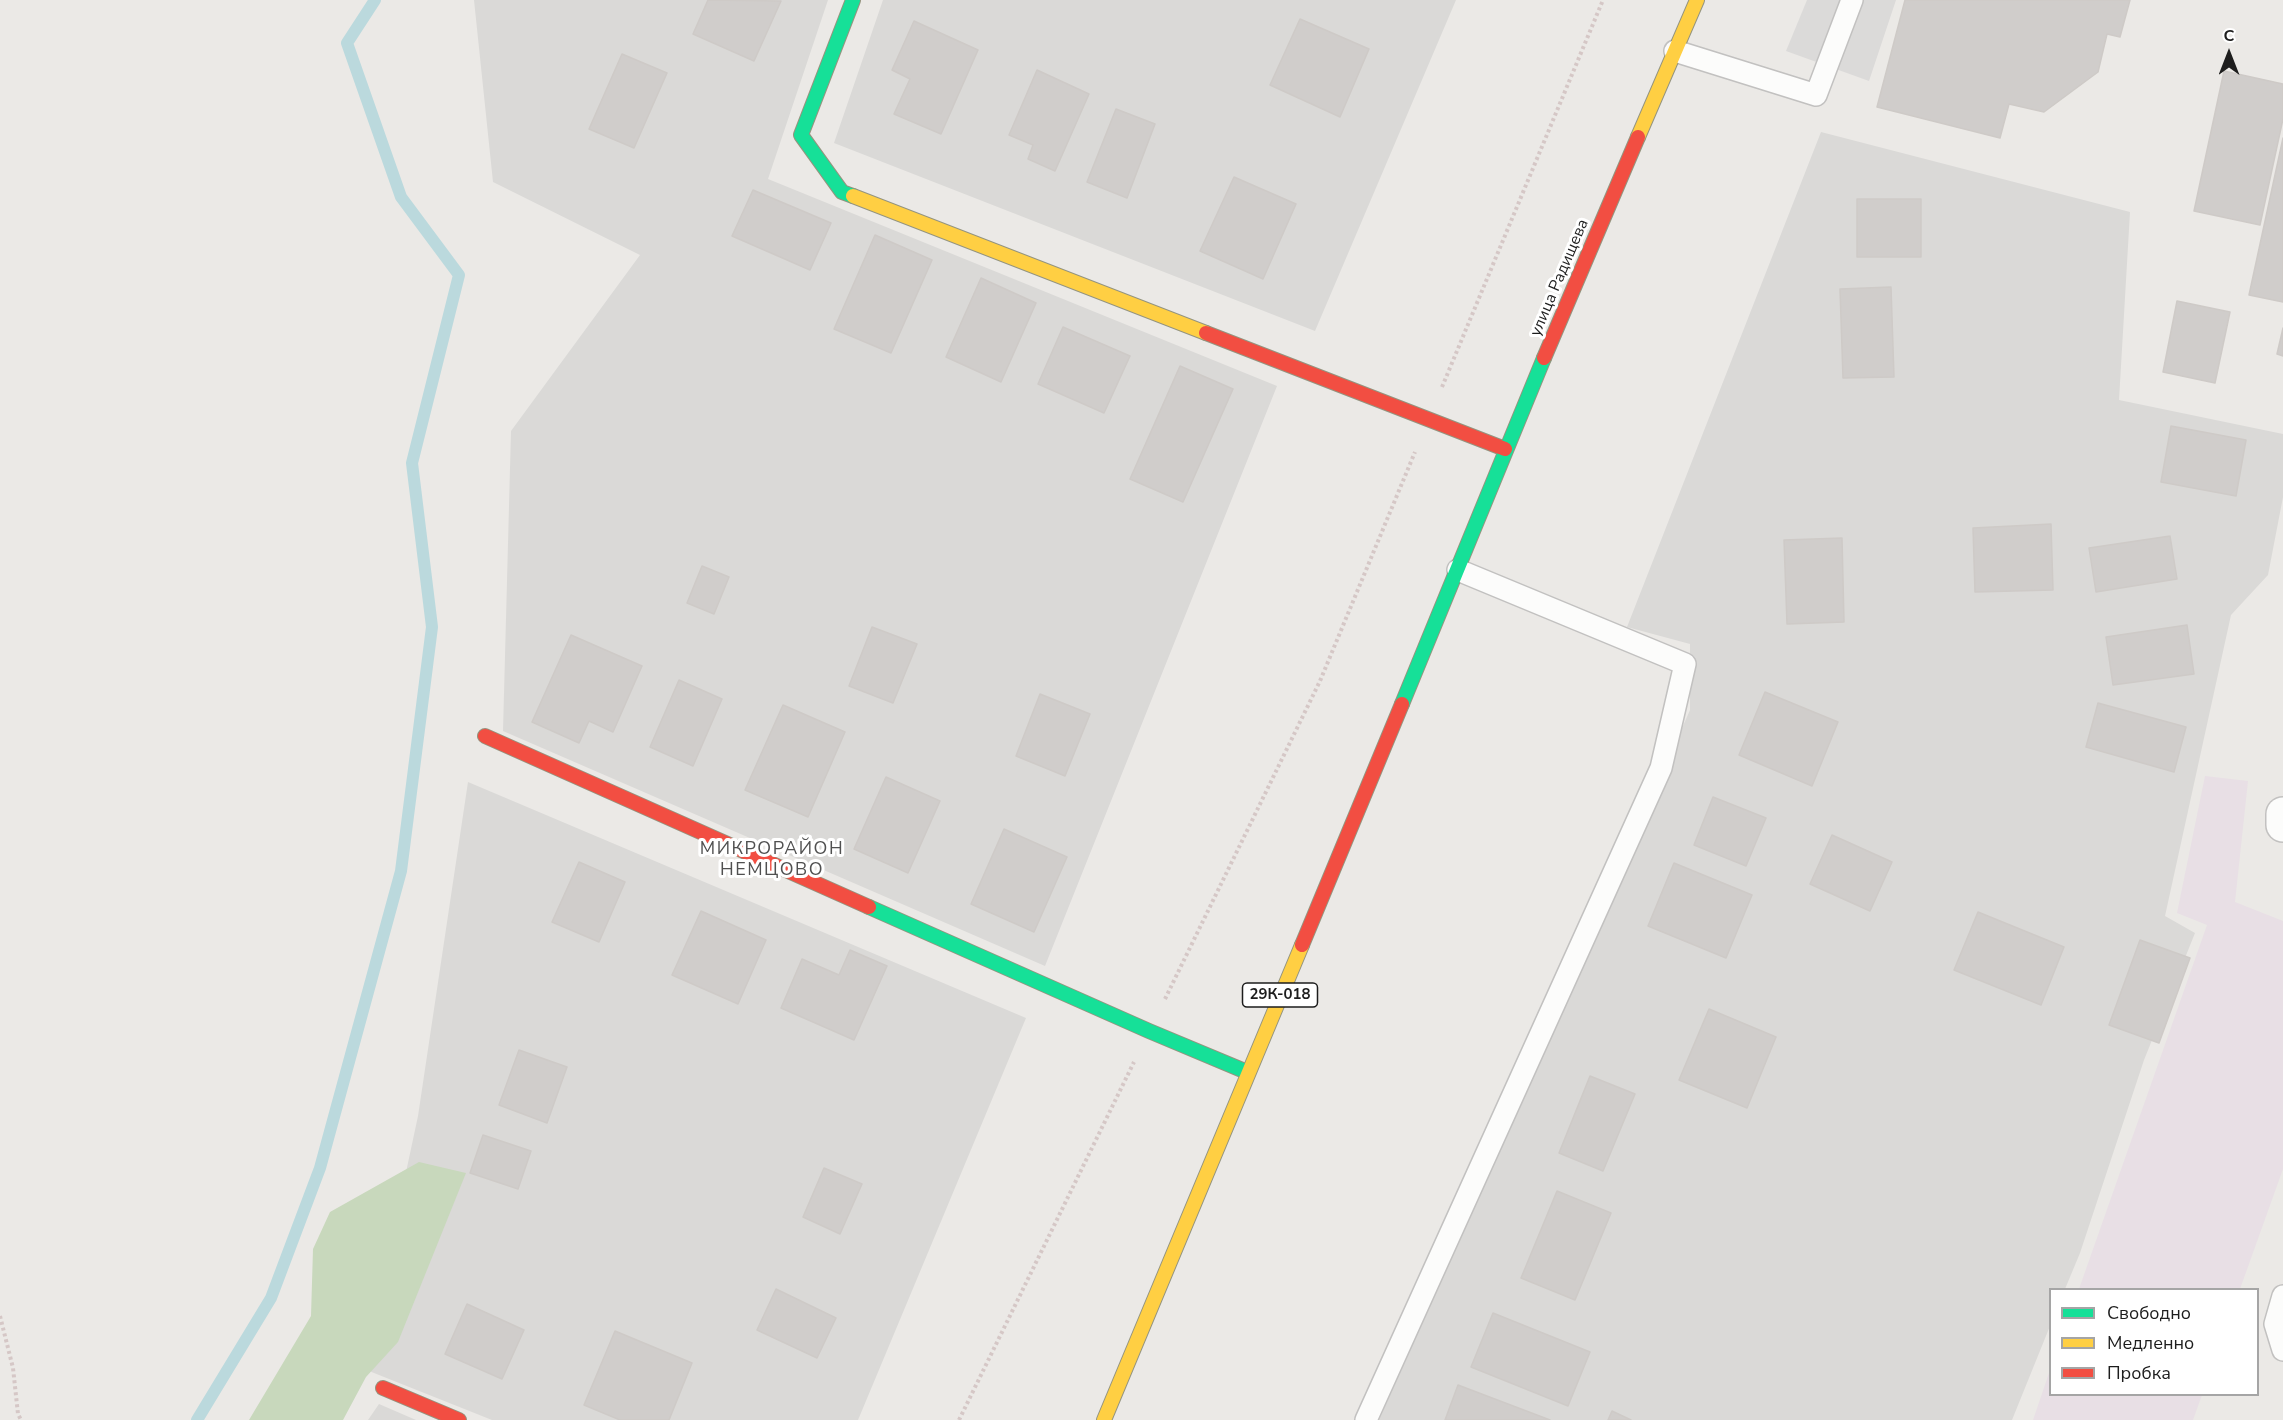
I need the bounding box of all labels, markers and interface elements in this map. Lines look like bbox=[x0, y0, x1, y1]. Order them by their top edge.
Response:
north arrow bbox=[2199, 24, 2259, 84]
text: С bbox=[2224, 25, 2234, 47]
street label: улица Радищева bbox=[1527, 217, 1593, 339]
district label: МИКРОРАЙОН НЕМЦОВО bbox=[700, 839, 844, 882]
road number: 29К-018 bbox=[1242, 983, 1318, 1007]
legend bbox=[2049, 1288, 2259, 1396]
text: Свободно bbox=[2107, 1301, 2191, 1325]
text: Медленно bbox=[2107, 1331, 2194, 1355]
text: Пробка bbox=[2107, 1361, 2171, 1385]

